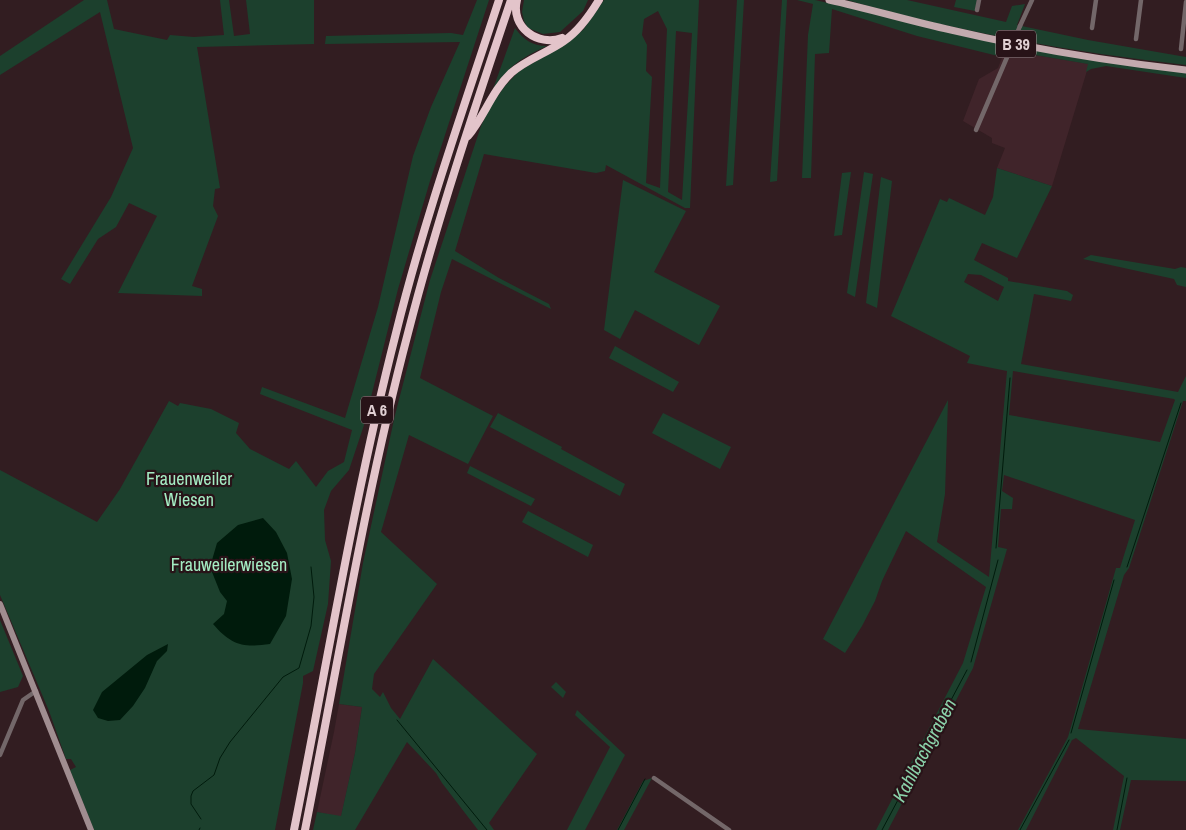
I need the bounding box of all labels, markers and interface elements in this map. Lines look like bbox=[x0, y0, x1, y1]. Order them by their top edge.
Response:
road number: B 39 bbox=[996, 31, 1036, 58]
road number: A 6 bbox=[361, 396, 393, 424]
park label: Frauenweiler Wiesen bbox=[146, 466, 232, 512]
park label: Frauweilerwiesen bbox=[171, 552, 287, 577]
water label: Kahlbachgraben bbox=[886, 694, 962, 806]

